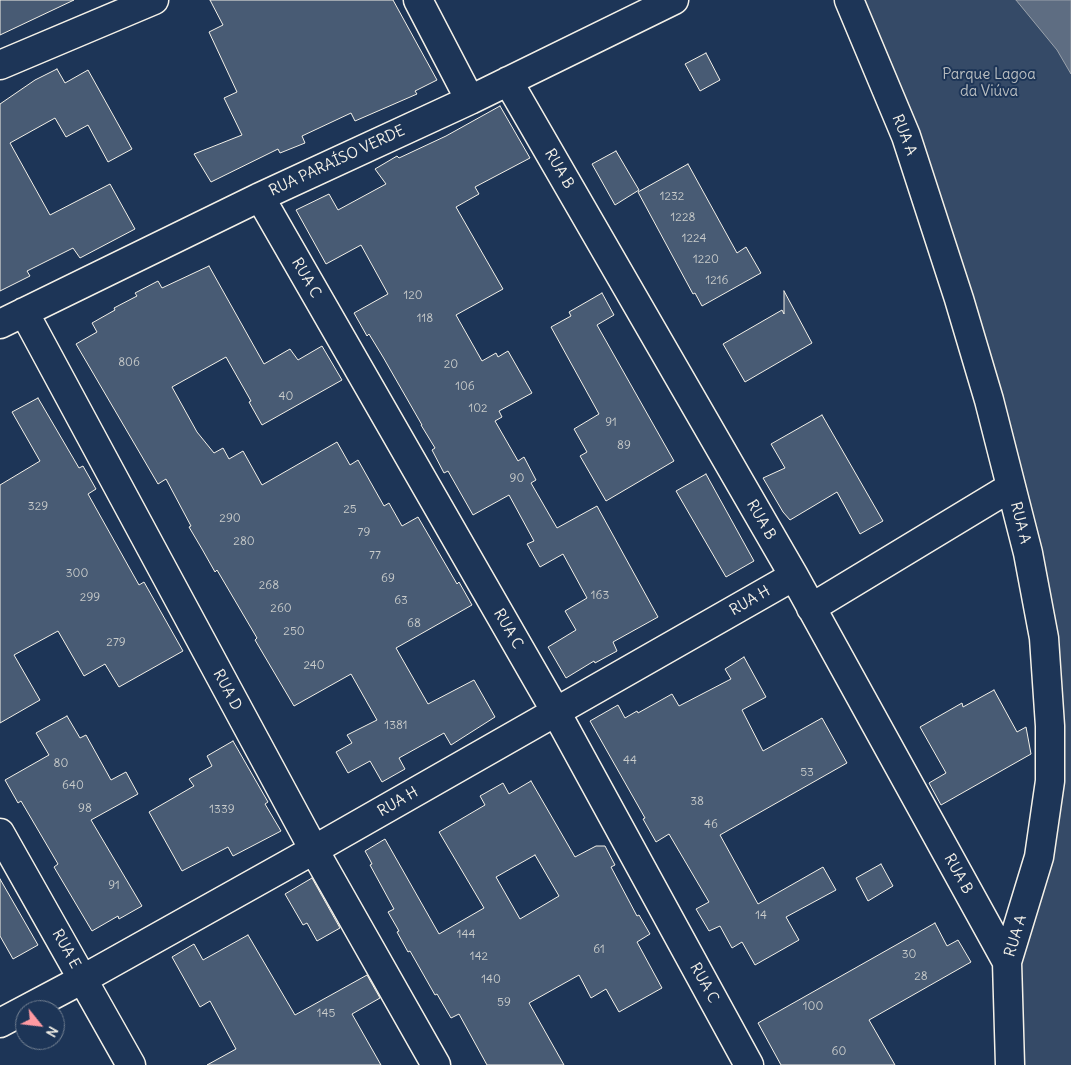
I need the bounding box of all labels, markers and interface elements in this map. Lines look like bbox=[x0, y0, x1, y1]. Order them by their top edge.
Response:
park label: Parque Lagoa da Viúva bbox=[942, 66, 1036, 101]
street label: RUA A bbox=[888, 112, 920, 158]
street label: RUA PARAÍSO VERDE bbox=[266, 122, 408, 200]
street label: RUA B bbox=[541, 146, 577, 192]
house number: 1232 bbox=[660, 190, 684, 204]
house number: 1228 bbox=[671, 211, 695, 225]
house number: 1224 bbox=[682, 232, 706, 246]
house number: 1220 bbox=[693, 253, 719, 267]
street label: RUA C bbox=[287, 255, 325, 301]
house number: 1216 bbox=[705, 274, 729, 288]
house number: 120 bbox=[403, 289, 423, 303]
house number: 118 bbox=[417, 312, 433, 326]
house number: 806 bbox=[118, 356, 140, 370]
house number: 20 bbox=[444, 358, 458, 372]
house number: 106 bbox=[455, 380, 475, 394]
house number: 40 bbox=[279, 390, 293, 404]
house number: 102 bbox=[468, 402, 488, 416]
house number: 91 bbox=[605, 416, 617, 430]
house number: 89 bbox=[617, 439, 631, 453]
house number: 90 bbox=[510, 472, 524, 486]
street label: RUA B bbox=[743, 497, 779, 543]
house number: 329 bbox=[28, 500, 48, 514]
street label: RUA A bbox=[1006, 500, 1034, 546]
house number: 25 bbox=[343, 503, 357, 517]
house number: 290 bbox=[219, 512, 241, 526]
house number: 79 bbox=[358, 526, 370, 540]
house number: 280 bbox=[233, 535, 255, 549]
house number: 77 bbox=[369, 549, 381, 563]
house number: 300 bbox=[66, 567, 88, 581]
house number: 69 bbox=[381, 572, 395, 586]
house number: 268 bbox=[259, 579, 279, 593]
street label: RUA H bbox=[727, 582, 773, 620]
house number: 163 bbox=[591, 589, 609, 603]
house number: 299 bbox=[80, 591, 100, 605]
house number: 63 bbox=[394, 594, 408, 608]
house number: 260 bbox=[270, 602, 292, 616]
street label: RUA C bbox=[489, 606, 527, 652]
house number: 68 bbox=[407, 617, 421, 631]
house number: 250 bbox=[283, 625, 305, 639]
house number: 279 bbox=[106, 636, 126, 650]
house number: 240 bbox=[303, 659, 325, 673]
street label: RUA D bbox=[209, 667, 245, 713]
house number: 1381 bbox=[384, 719, 408, 733]
house number: 44 bbox=[623, 754, 637, 768]
house number: 80 bbox=[54, 757, 68, 771]
house number: 53 bbox=[800, 766, 814, 780]
house number: 640 bbox=[62, 779, 84, 793]
street label: RUA H bbox=[375, 783, 421, 821]
house number: 38 bbox=[690, 795, 704, 809]
house number: 98 bbox=[78, 802, 92, 816]
house number: 1339 bbox=[209, 803, 235, 817]
house number: 46 bbox=[704, 818, 718, 832]
street label: RUA B bbox=[940, 851, 976, 897]
house number: 91 bbox=[108, 879, 120, 893]
house number: 14 bbox=[755, 909, 767, 923]
street label: RUA A bbox=[1001, 913, 1031, 959]
street label: RUA E bbox=[48, 926, 84, 972]
house number: 144 bbox=[457, 928, 475, 942]
house number: 61 bbox=[593, 943, 605, 957]
house number: 30 bbox=[902, 948, 916, 962]
house number: 142 bbox=[470, 950, 488, 964]
street label: RUA C bbox=[686, 960, 722, 1006]
house number: 28 bbox=[914, 970, 928, 984]
house number: 140 bbox=[481, 973, 501, 987]
house number: 59 bbox=[497, 996, 511, 1010]
north arrow bbox=[15, 1000, 65, 1050]
house number: 100 bbox=[803, 1000, 823, 1014]
house number: 145 bbox=[317, 1007, 335, 1021]
text: N bbox=[42, 1023, 62, 1040]
house number: 60 bbox=[832, 1045, 846, 1059]

